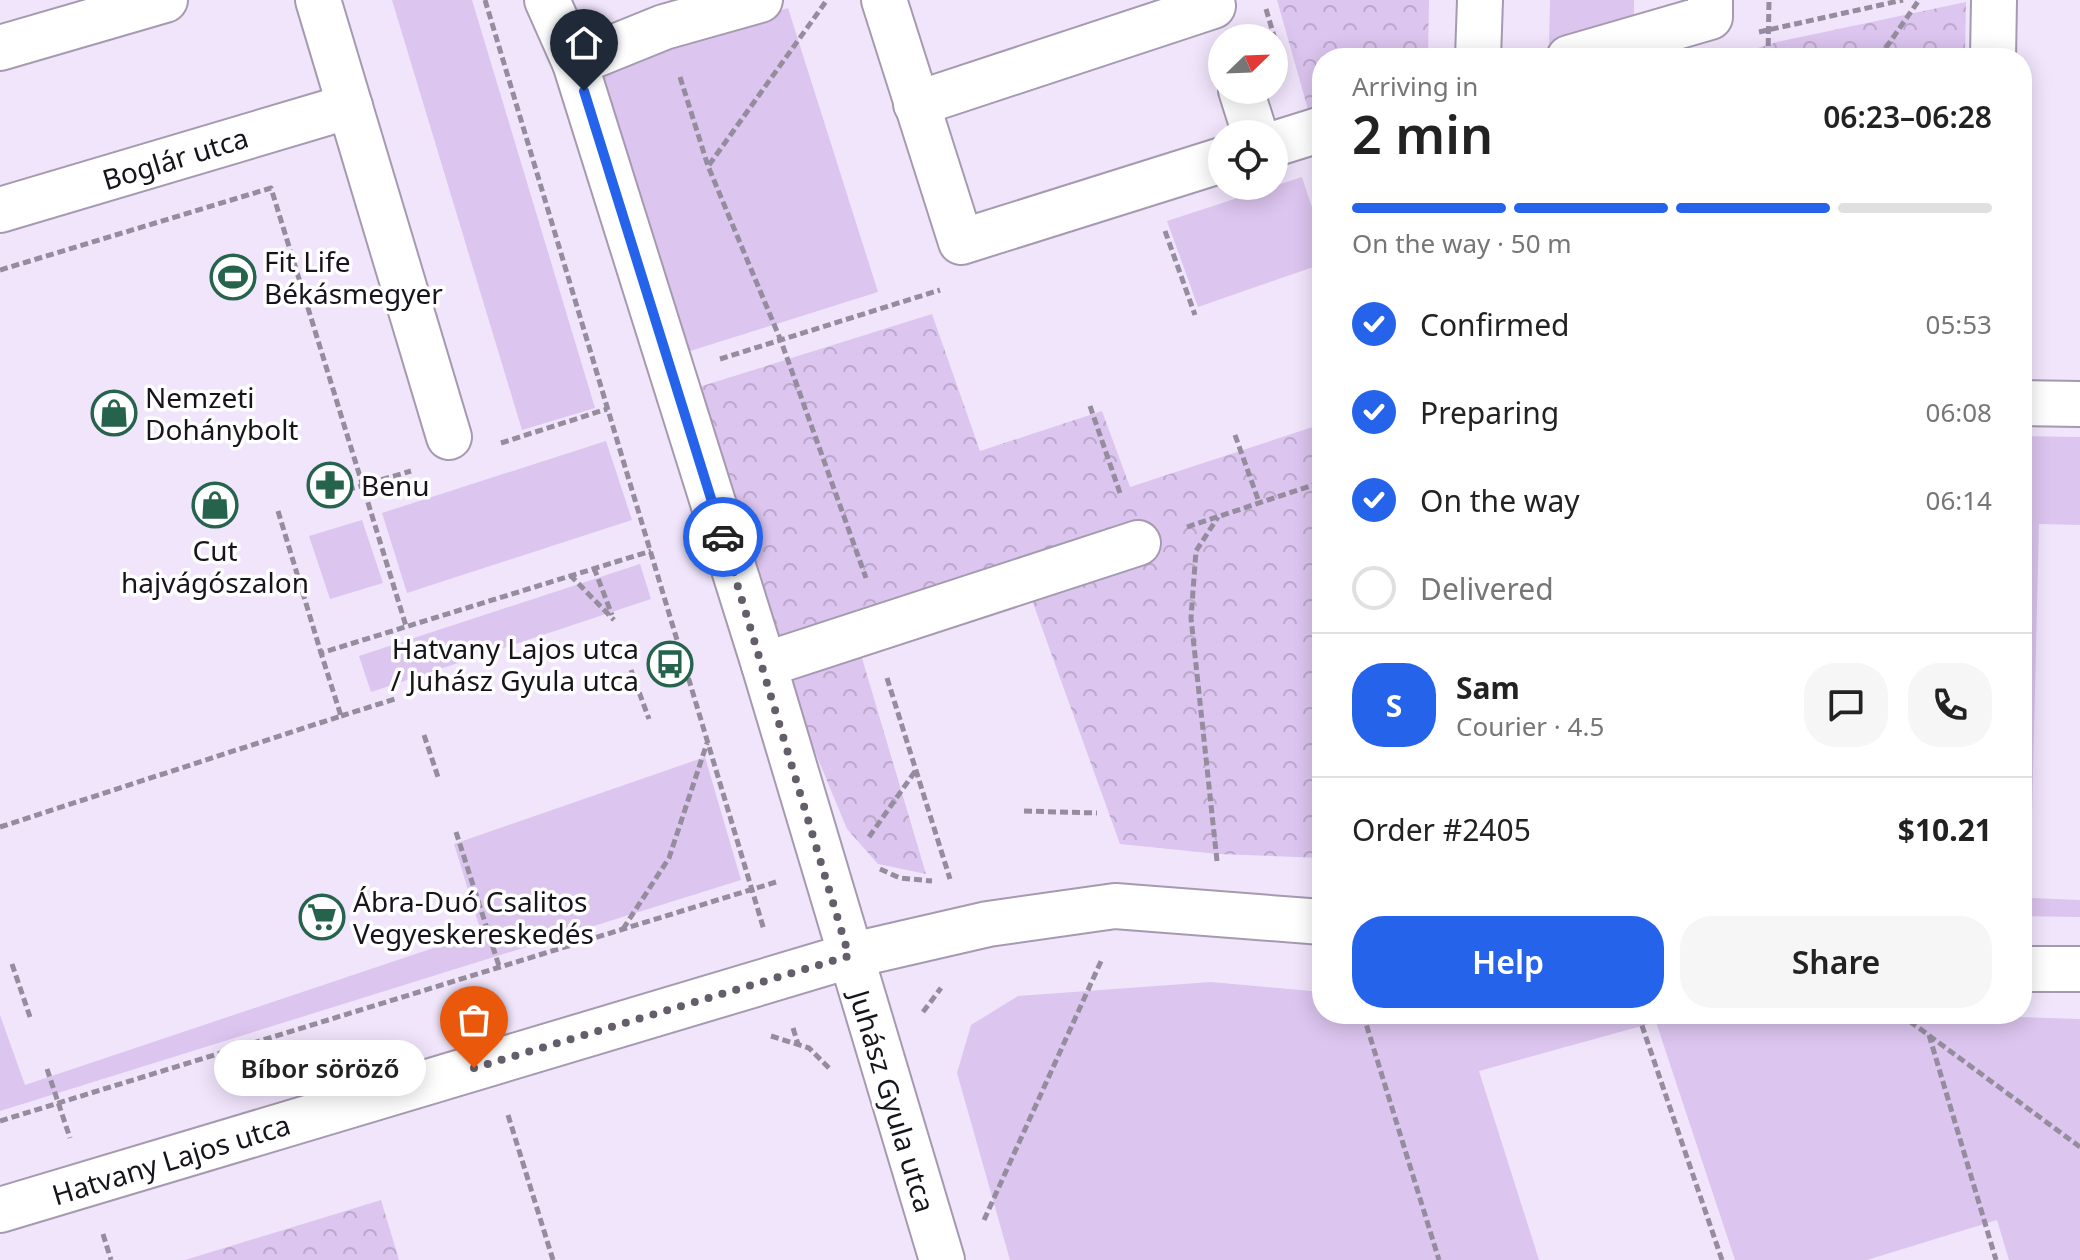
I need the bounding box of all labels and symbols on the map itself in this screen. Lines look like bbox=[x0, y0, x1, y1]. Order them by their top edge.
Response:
pin bbox=[550, 9, 618, 91]
north arrow bbox=[1208, 24, 1288, 104]
street label: Boglár utca bbox=[97, 118, 253, 198]
place label: Fit Life Békásmegyer bbox=[264, 242, 443, 312]
sports icon: Fit Life Békásmegyer bbox=[209, 253, 257, 301]
place label: Nemzeti Dohánybolt bbox=[145, 378, 298, 448]
shop icon: Nemzeti Dohánybolt bbox=[90, 389, 138, 437]
pharmacy icon: Benu bbox=[306, 461, 354, 509]
place label: Benu bbox=[361, 466, 430, 504]
shop icon: Cut hajvágószalon bbox=[191, 481, 239, 529]
courier bbox=[683, 497, 763, 577]
place label: Cut hajvágószalon bbox=[121, 531, 309, 601]
place label: Hatvany Lajos utca / Juhász Gyula utca bbox=[391, 629, 639, 699]
bus stop icon: Hatvany Lajos utca / Juhász Gyula utca bbox=[646, 640, 694, 688]
place label: Ábra-Duó Csalitos Vegyeskereskedés bbox=[353, 882, 594, 952]
supermarket icon: Ábra-Duó Csalitos Vegyeskereskedés bbox=[298, 893, 346, 941]
street label: Juhász Gyula utca bbox=[840, 982, 945, 1217]
pin bbox=[440, 986, 508, 1068]
callout: Bíbor söröző bbox=[214, 1040, 426, 1096]
street label: Hatvany Lajos utca bbox=[47, 1105, 295, 1213]

